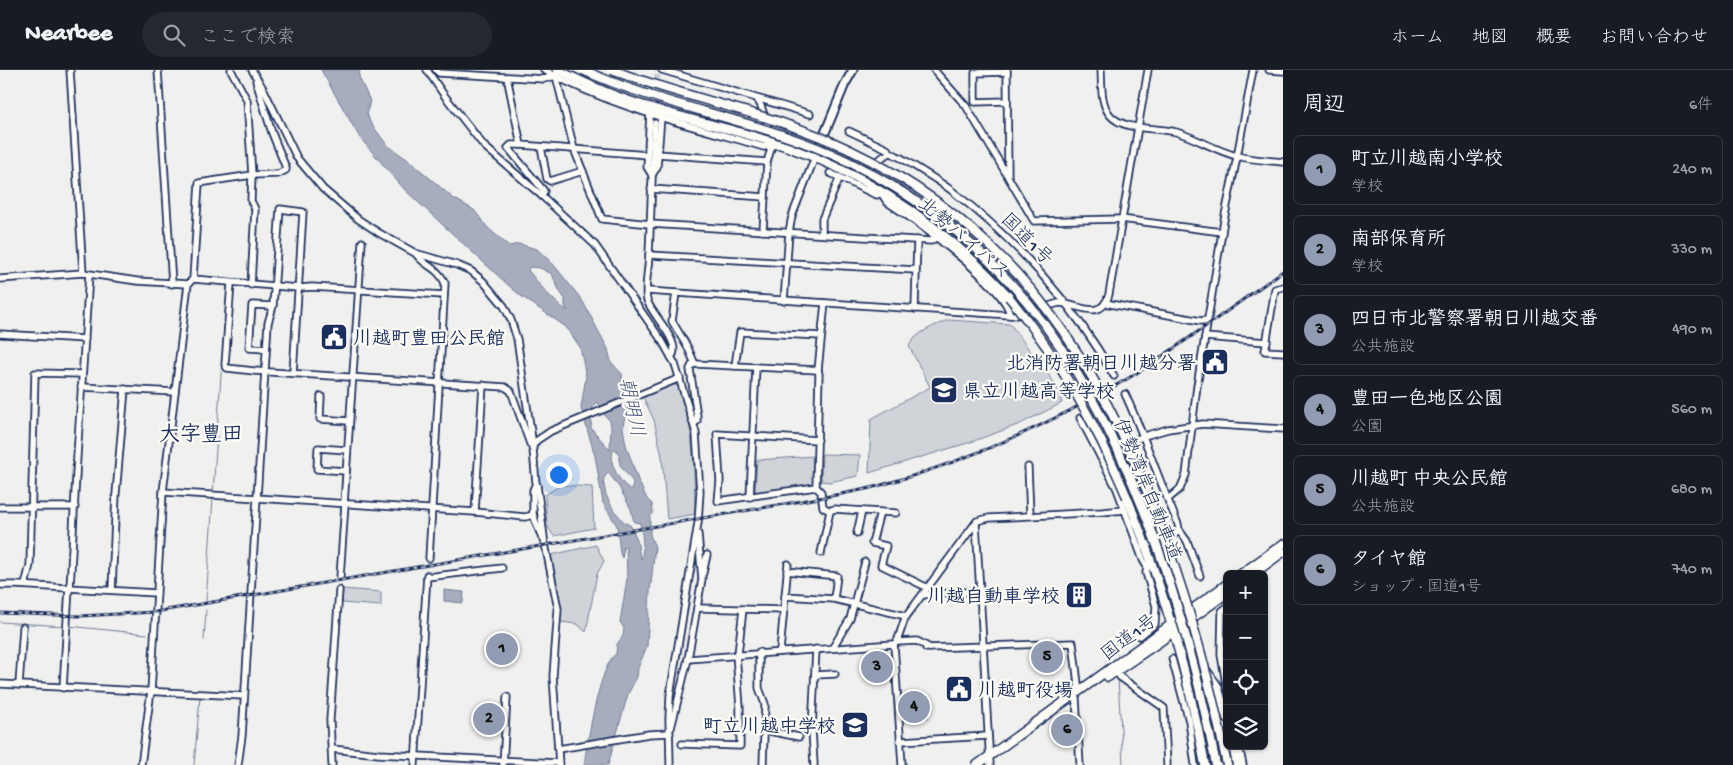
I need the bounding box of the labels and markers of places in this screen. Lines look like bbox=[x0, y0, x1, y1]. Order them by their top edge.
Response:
public building icon: 川越町豊田公民館 bbox=[319, 322, 349, 352]
place label: 川越町豊田公民館 bbox=[353, 328, 505, 352]
public building icon: 北消防署朝日川越分署 bbox=[1200, 347, 1230, 377]
place label: 北消防署朝日川越分署 bbox=[1006, 353, 1196, 377]
school or university icon: 県立川越高等学校 bbox=[929, 375, 959, 405]
place label: 県立川越高等学校 bbox=[963, 381, 1115, 405]
building icon: 川越自動車学校 bbox=[1064, 580, 1094, 610]
place label: 川越自動車学校 bbox=[927, 586, 1060, 610]
pin: 1 bbox=[486, 630, 518, 668]
pin: 5 bbox=[1031, 638, 1063, 676]
pin: 3 bbox=[861, 648, 893, 686]
public building icon: 川越町役場 bbox=[944, 674, 974, 704]
place label: 川越町役場 bbox=[978, 680, 1073, 704]
pin: 4 bbox=[898, 688, 930, 726]
pin: 2 bbox=[473, 700, 505, 738]
school or university icon: 町立川越中学校 bbox=[840, 710, 870, 740]
pin: 6 bbox=[1051, 711, 1083, 749]
place label: 町立川越中学校 bbox=[703, 716, 836, 740]

